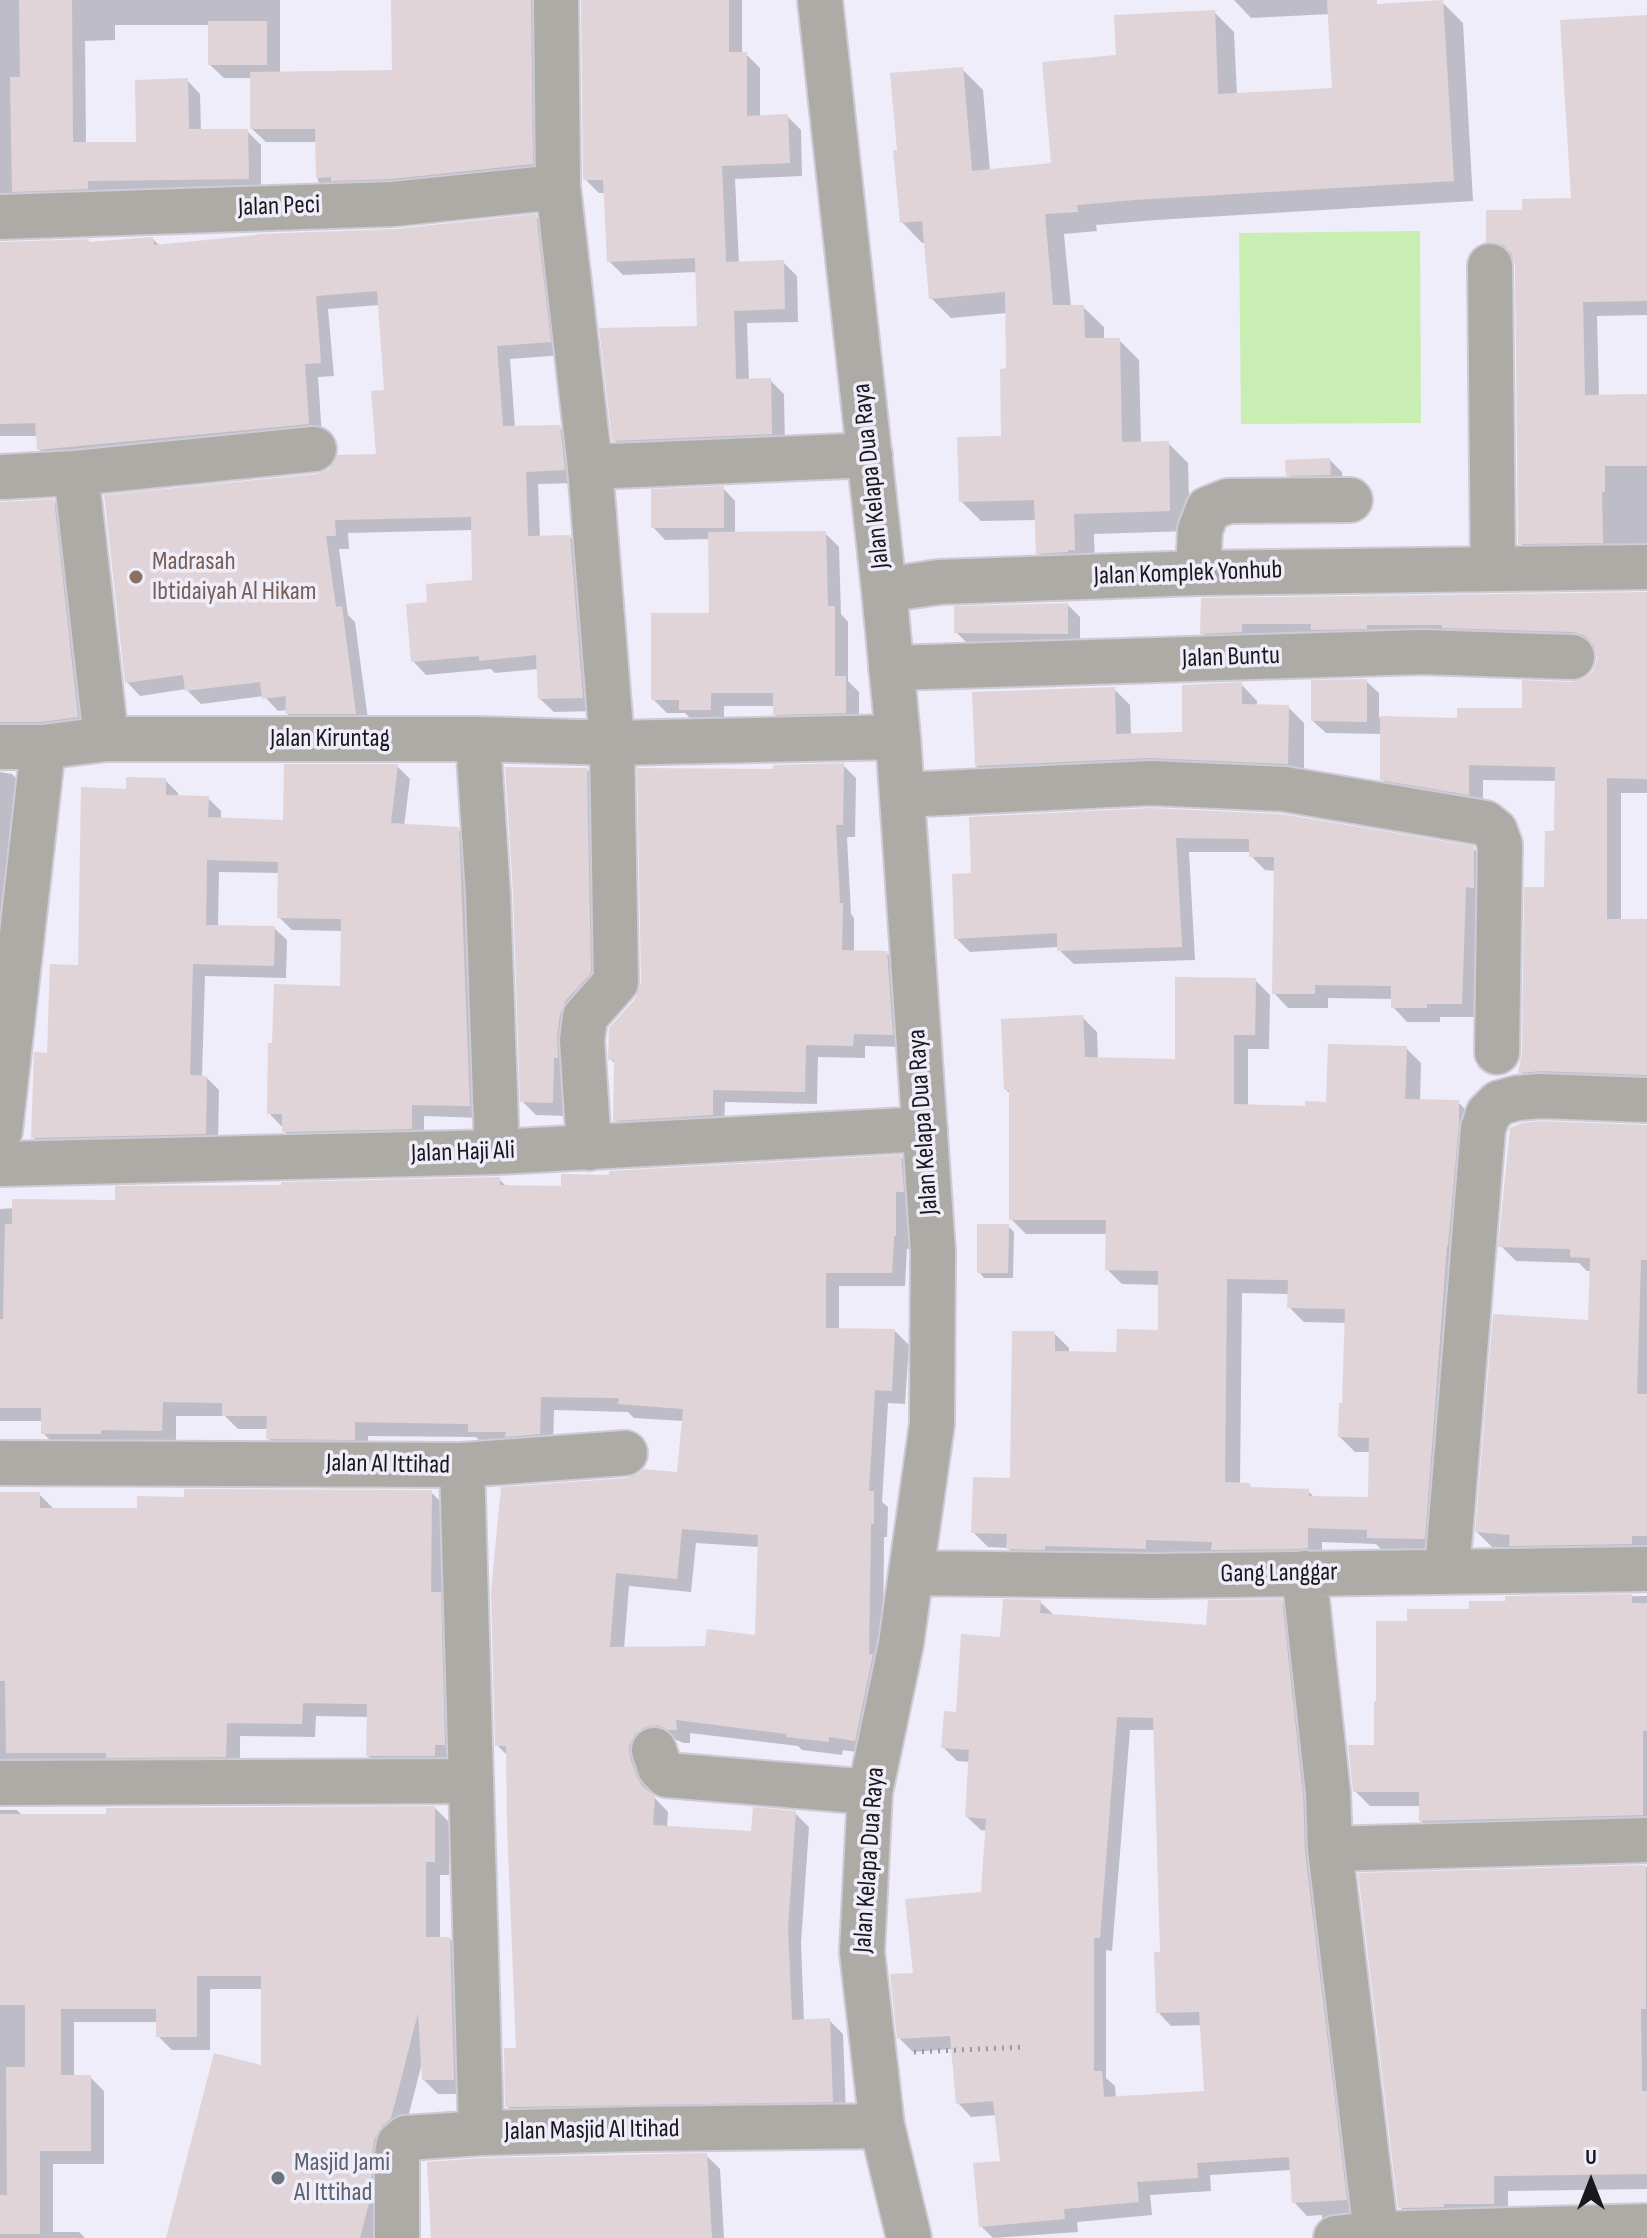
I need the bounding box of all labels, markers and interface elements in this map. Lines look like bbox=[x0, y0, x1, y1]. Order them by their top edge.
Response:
street label: Jalan Peci bbox=[237, 190, 321, 224]
street label: Jalan Kelapa Dua Raya bbox=[847, 382, 897, 570]
place label: Madrasah Ibtidaiyah Al Hikam bbox=[152, 546, 317, 608]
street label: Jalan Komplek Yonhub bbox=[1093, 555, 1283, 593]
marker: Madrasah Ibtidaiyah Al Hikam bbox=[127, 568, 145, 586]
street label: Jalan Buntu bbox=[1181, 641, 1281, 675]
street label: Jalan Kiruntag bbox=[270, 723, 390, 755]
street label: Jalan Kelapa Dua Raya bbox=[902, 1028, 946, 1216]
street label: Jalan Haji Ali bbox=[411, 1136, 515, 1170]
street label: Jalan Al Ittihad bbox=[326, 1448, 450, 1482]
street label: Gang Langgar bbox=[1220, 1557, 1338, 1591]
street label: Jalan Kelapa Dua Raya bbox=[848, 1766, 892, 1954]
street label: Jalan Masjid Al Itihad bbox=[504, 2114, 680, 2148]
north arrow bbox=[1551, 2142, 1631, 2222]
text: U bbox=[1585, 2144, 1597, 2171]
place label: Masjid Jami Al Ittihad bbox=[294, 2147, 390, 2208]
marker: Masjid Jami Al Ittihad bbox=[269, 2169, 287, 2187]

